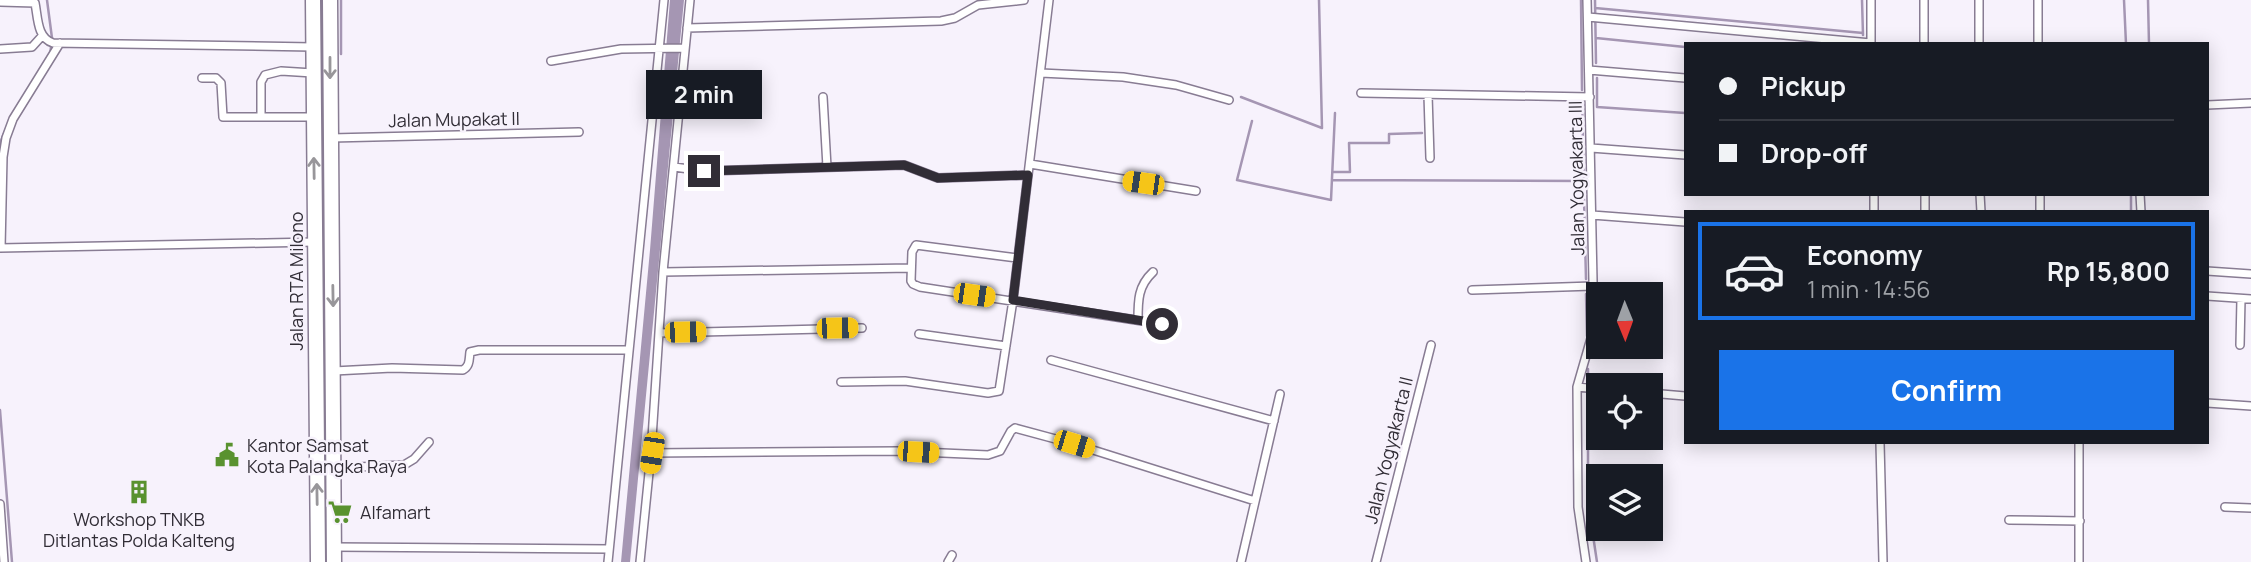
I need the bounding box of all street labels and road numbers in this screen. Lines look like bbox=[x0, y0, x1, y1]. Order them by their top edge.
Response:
street label: Jalan Yogyakarta III bbox=[1563, 100, 1589, 256]
street label: Jalan Mupakat II bbox=[388, 106, 520, 132]
street label: Jalan RTA Milono bbox=[284, 211, 308, 351]
street label: Jalan Yogyakarta II bbox=[1358, 374, 1418, 526]

